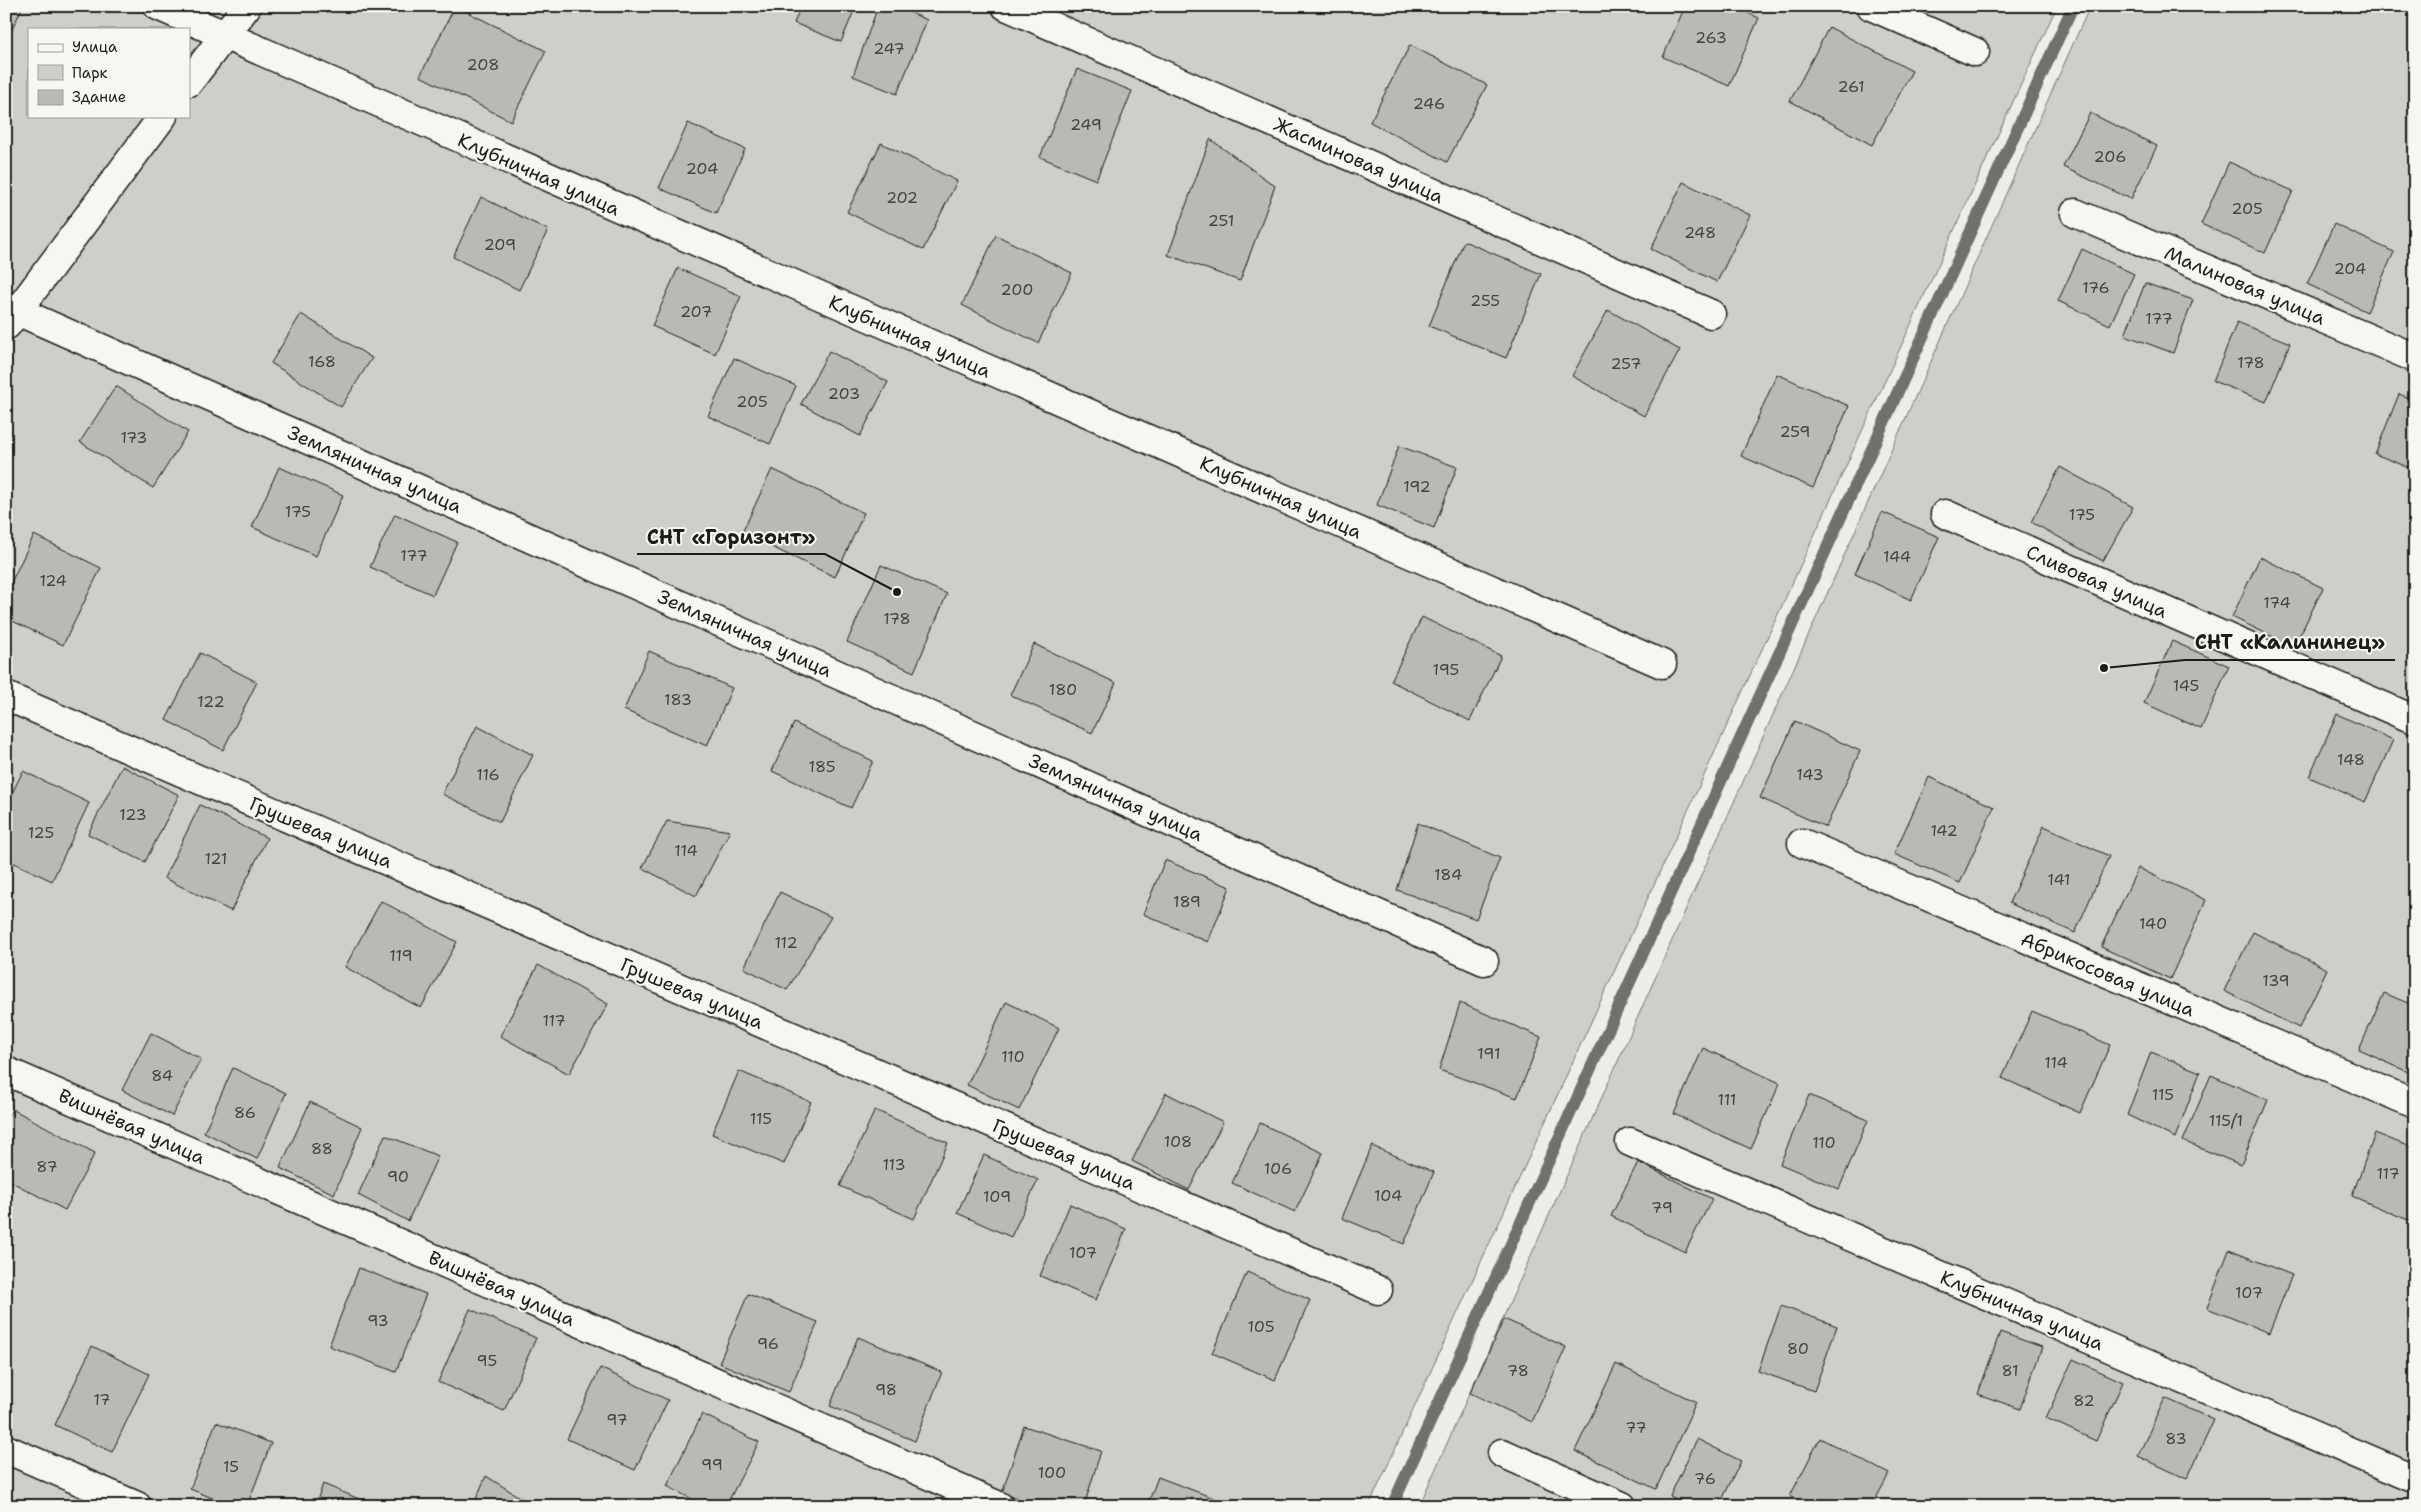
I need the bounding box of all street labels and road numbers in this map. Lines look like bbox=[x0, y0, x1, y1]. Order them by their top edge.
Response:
street label: Жасминовая улица bbox=[1270, 112, 1448, 209]
street label: Клубничная улица bbox=[454, 127, 624, 222]
street label: Малиновая улица bbox=[2161, 240, 2329, 331]
street label: Клубничная улица bbox=[825, 289, 995, 384]
street label: Земляничная улица bbox=[284, 420, 466, 519]
street label: Клубничная улица bbox=[1196, 450, 1366, 545]
street label: Сливовая улица bbox=[2022, 539, 2171, 624]
street label: Земляничная улица bbox=[654, 584, 836, 683]
street label: Земляничная улица bbox=[1025, 748, 1207, 847]
street label: Грушевая улица bbox=[246, 791, 396, 874]
street label: Абрикосовая улица bbox=[2017, 927, 2199, 1022]
street label: Грушевая улица bbox=[617, 952, 767, 1035]
street label: Вишнёвая улица bbox=[55, 1083, 209, 1170]
street label: Грушевая улица bbox=[989, 1113, 1139, 1196]
street label: Вишнёвая улица bbox=[425, 1245, 579, 1332]
street label: Клубничная улица bbox=[1936, 1265, 2107, 1356]

